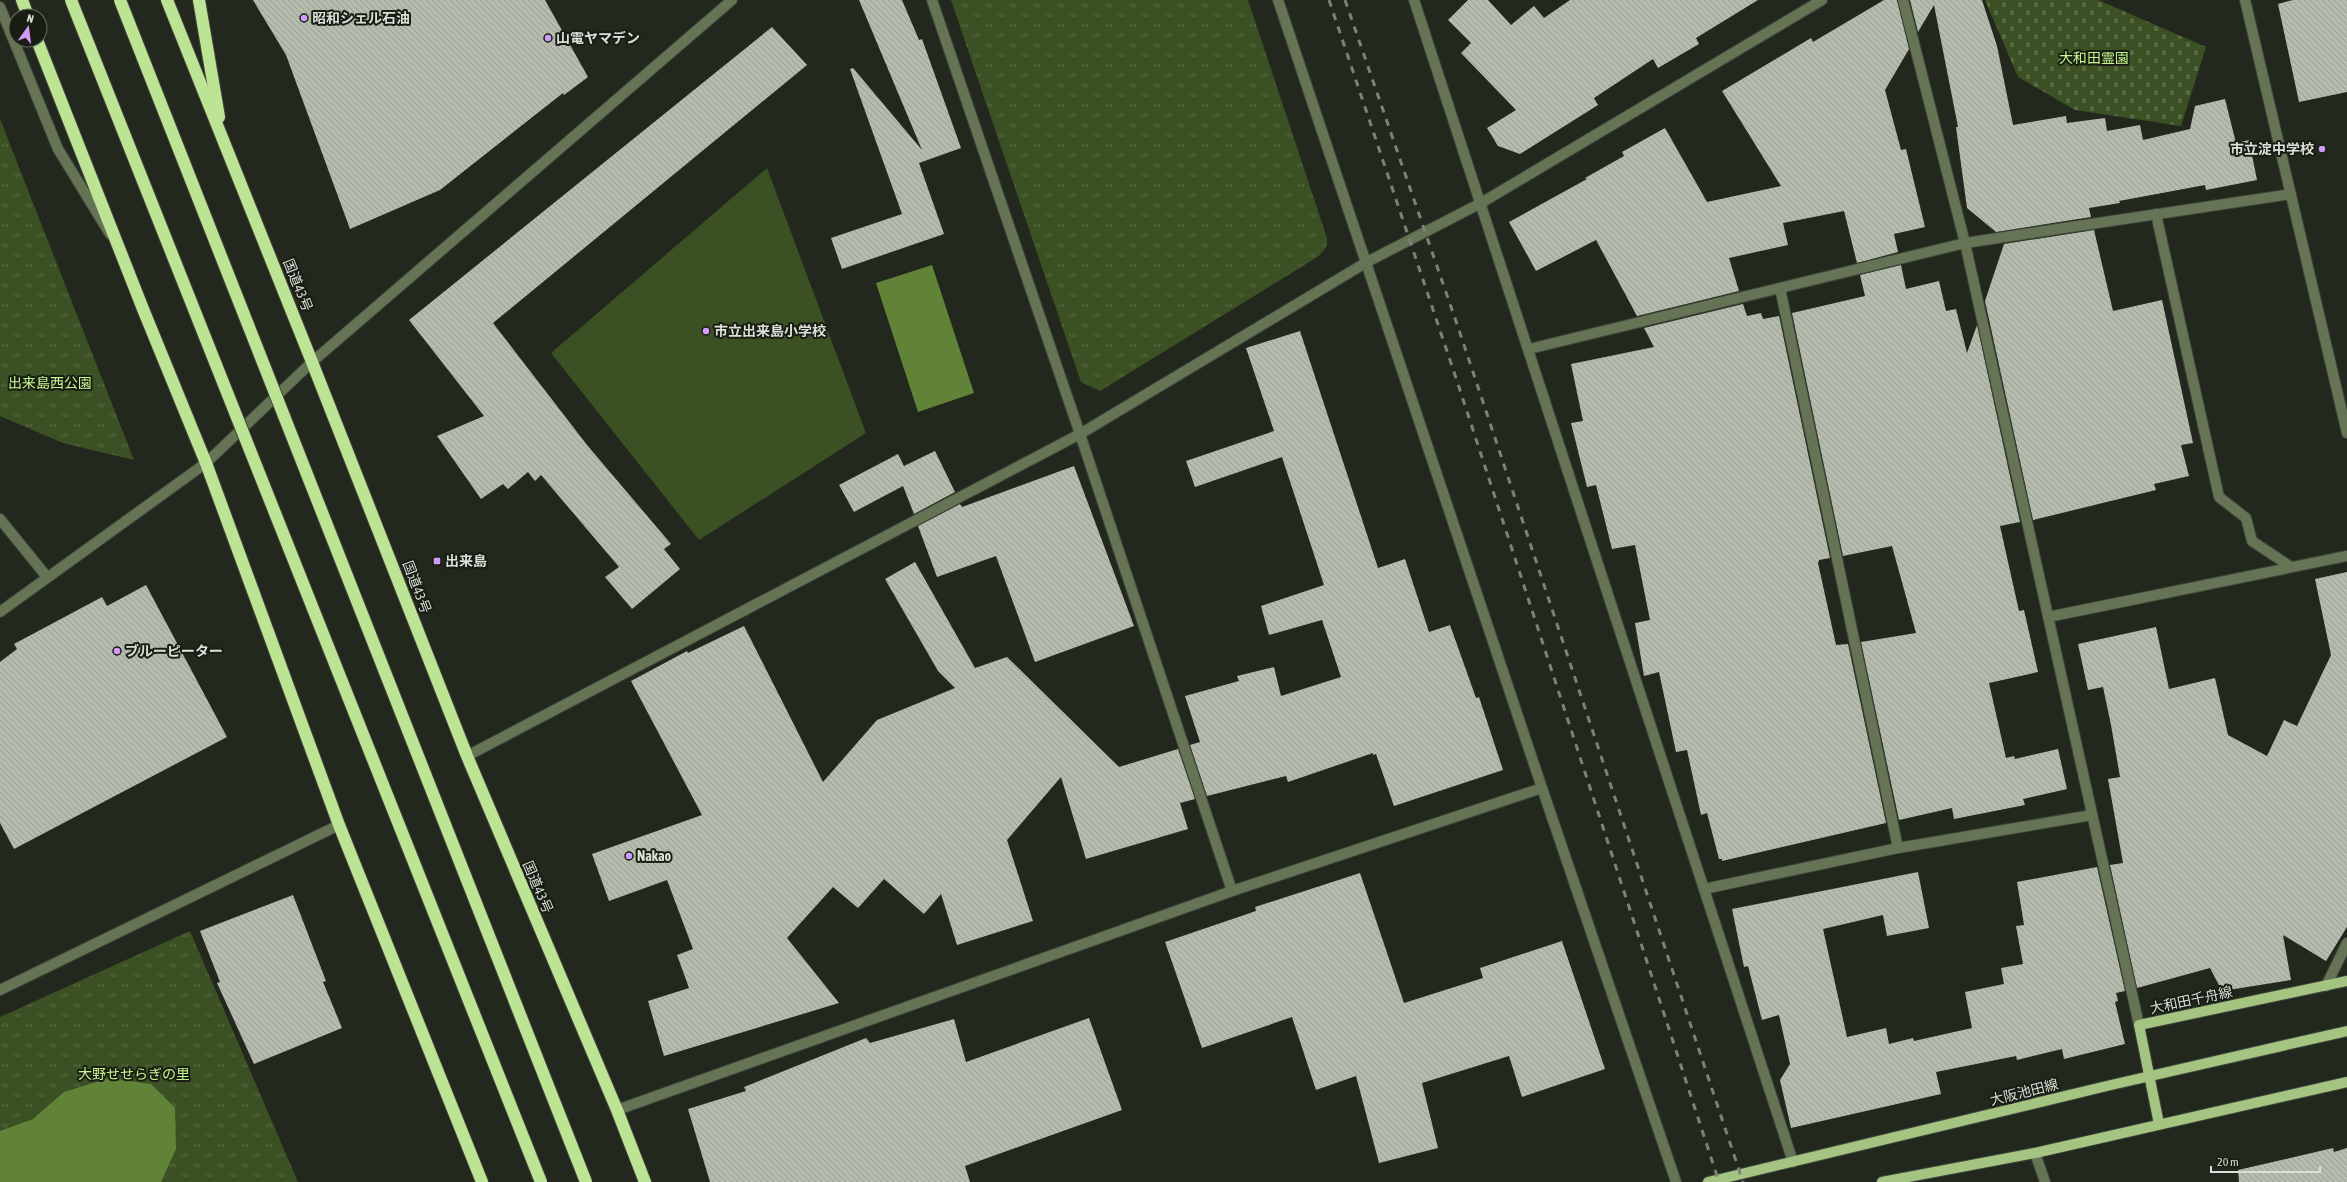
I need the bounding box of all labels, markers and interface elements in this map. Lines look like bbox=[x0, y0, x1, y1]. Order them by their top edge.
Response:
north arrow bbox=[8, 8, 48, 48]
place label: 昭和シェル石油 bbox=[312, 10, 410, 26]
text: N bbox=[26, 12, 35, 25]
marker: 昭和シェル石油 bbox=[299, 13, 309, 23]
place label: 山電ヤマデン bbox=[556, 30, 640, 46]
marker: 山電ヤマデン bbox=[543, 33, 553, 43]
park label: 大和田霊園 bbox=[2059, 50, 2129, 66]
place label: 市立淀中学校 bbox=[2230, 141, 2314, 157]
marker: 市立淀中学校 bbox=[2317, 144, 2327, 154]
street label: 国道43号 bbox=[280, 256, 316, 314]
place label: 市立出来島小学校 bbox=[714, 323, 826, 339]
marker: 市立出来島小学校 bbox=[701, 326, 711, 336]
park label: 出来島西公園 bbox=[8, 375, 92, 391]
place label: 出来島 bbox=[445, 553, 487, 569]
marker: 出来島 bbox=[432, 556, 442, 566]
street label: 国道43号 bbox=[400, 558, 434, 616]
place label: ブルーピーター bbox=[125, 643, 223, 659]
marker: ブルーピーター bbox=[112, 646, 122, 656]
place label: Nakao bbox=[637, 848, 671, 864]
marker: Nakao bbox=[624, 851, 634, 861]
street label: 国道43号 bbox=[520, 858, 556, 916]
street label: 大和田千舟線 bbox=[2148, 983, 2234, 1017]
park label: 大野せせらぎの里 bbox=[78, 1066, 190, 1082]
street label: 大阪池田線 bbox=[1988, 1076, 2060, 1108]
scale bar bbox=[2211, 1148, 2320, 1174]
text: 20 m bbox=[2217, 1155, 2239, 1169]

